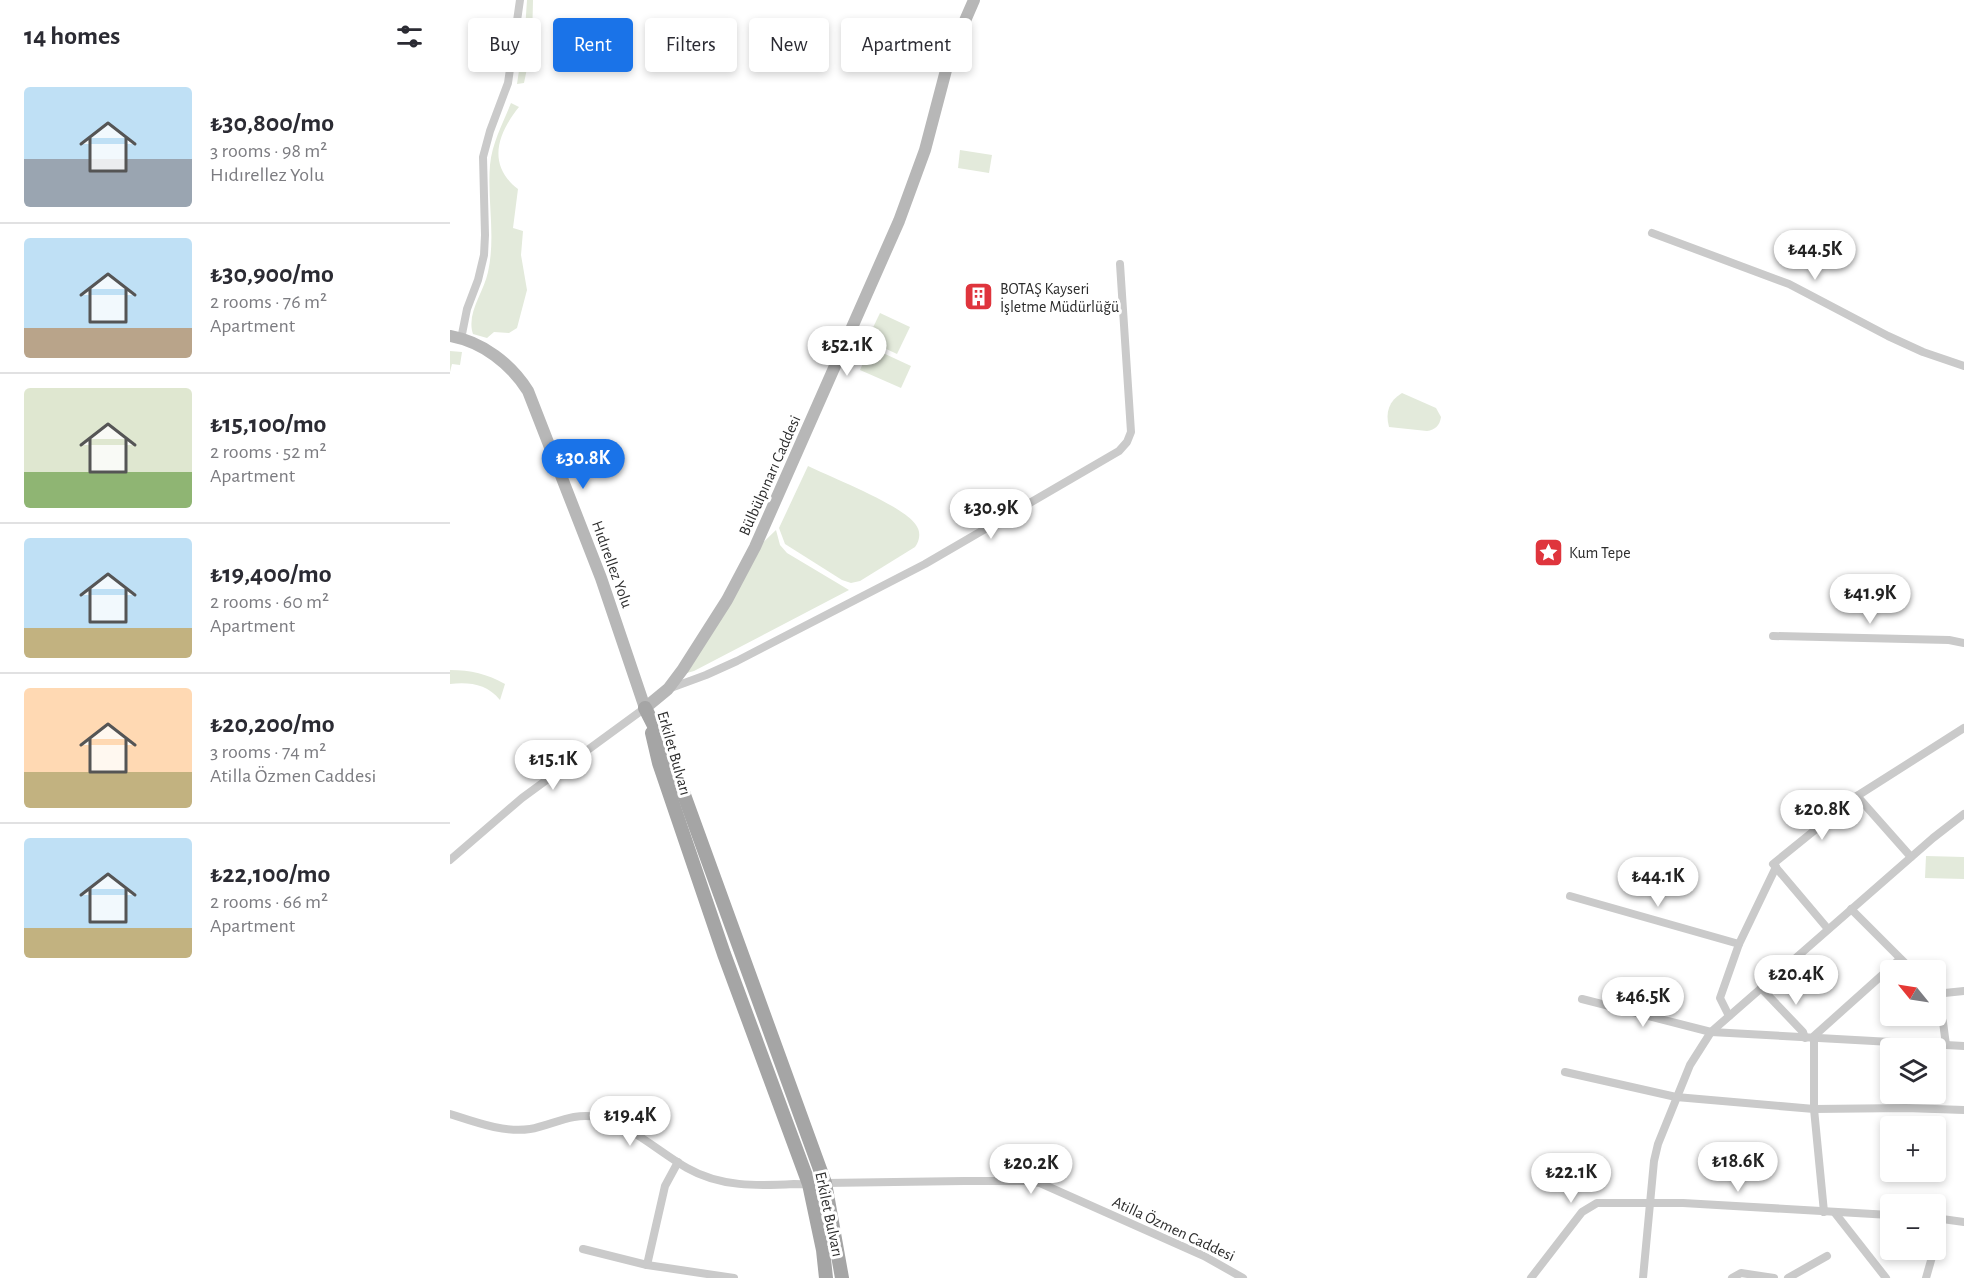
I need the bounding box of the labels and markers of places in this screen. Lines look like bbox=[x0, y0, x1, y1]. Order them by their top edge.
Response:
pin: ₺44.5K bbox=[1766, 230, 1864, 281]
building icon: BOTAŞ Kayseri İşletme Müdürlüğü bbox=[963, 281, 995, 313]
place label: BOTAŞ Kayseri İşletme Müdürlüğü bbox=[1000, 281, 1119, 315]
pin: ₺52.1K bbox=[798, 326, 896, 377]
pin: ₺30.8K bbox=[534, 439, 632, 490]
pin: ₺30.9K bbox=[942, 489, 1040, 540]
place icon: Kum Tepe bbox=[1532, 536, 1564, 568]
place label: Kum Tepe bbox=[1569, 545, 1631, 561]
pin: ₺41.9K bbox=[1821, 574, 1919, 625]
pin: ₺15.1K bbox=[504, 740, 602, 791]
pin: ₺20.8K bbox=[1773, 790, 1871, 841]
pin: ₺44.1K bbox=[1609, 857, 1707, 908]
pin: ₺20.4K bbox=[1747, 955, 1845, 1006]
pin: ₺46.5K bbox=[1594, 977, 1692, 1028]
pin: ₺19.4K bbox=[581, 1096, 679, 1147]
pin: ₺18.6K bbox=[1689, 1142, 1787, 1193]
pin: ₺20.2K bbox=[982, 1144, 1080, 1195]
pin: ₺22.1K bbox=[1522, 1153, 1620, 1204]

